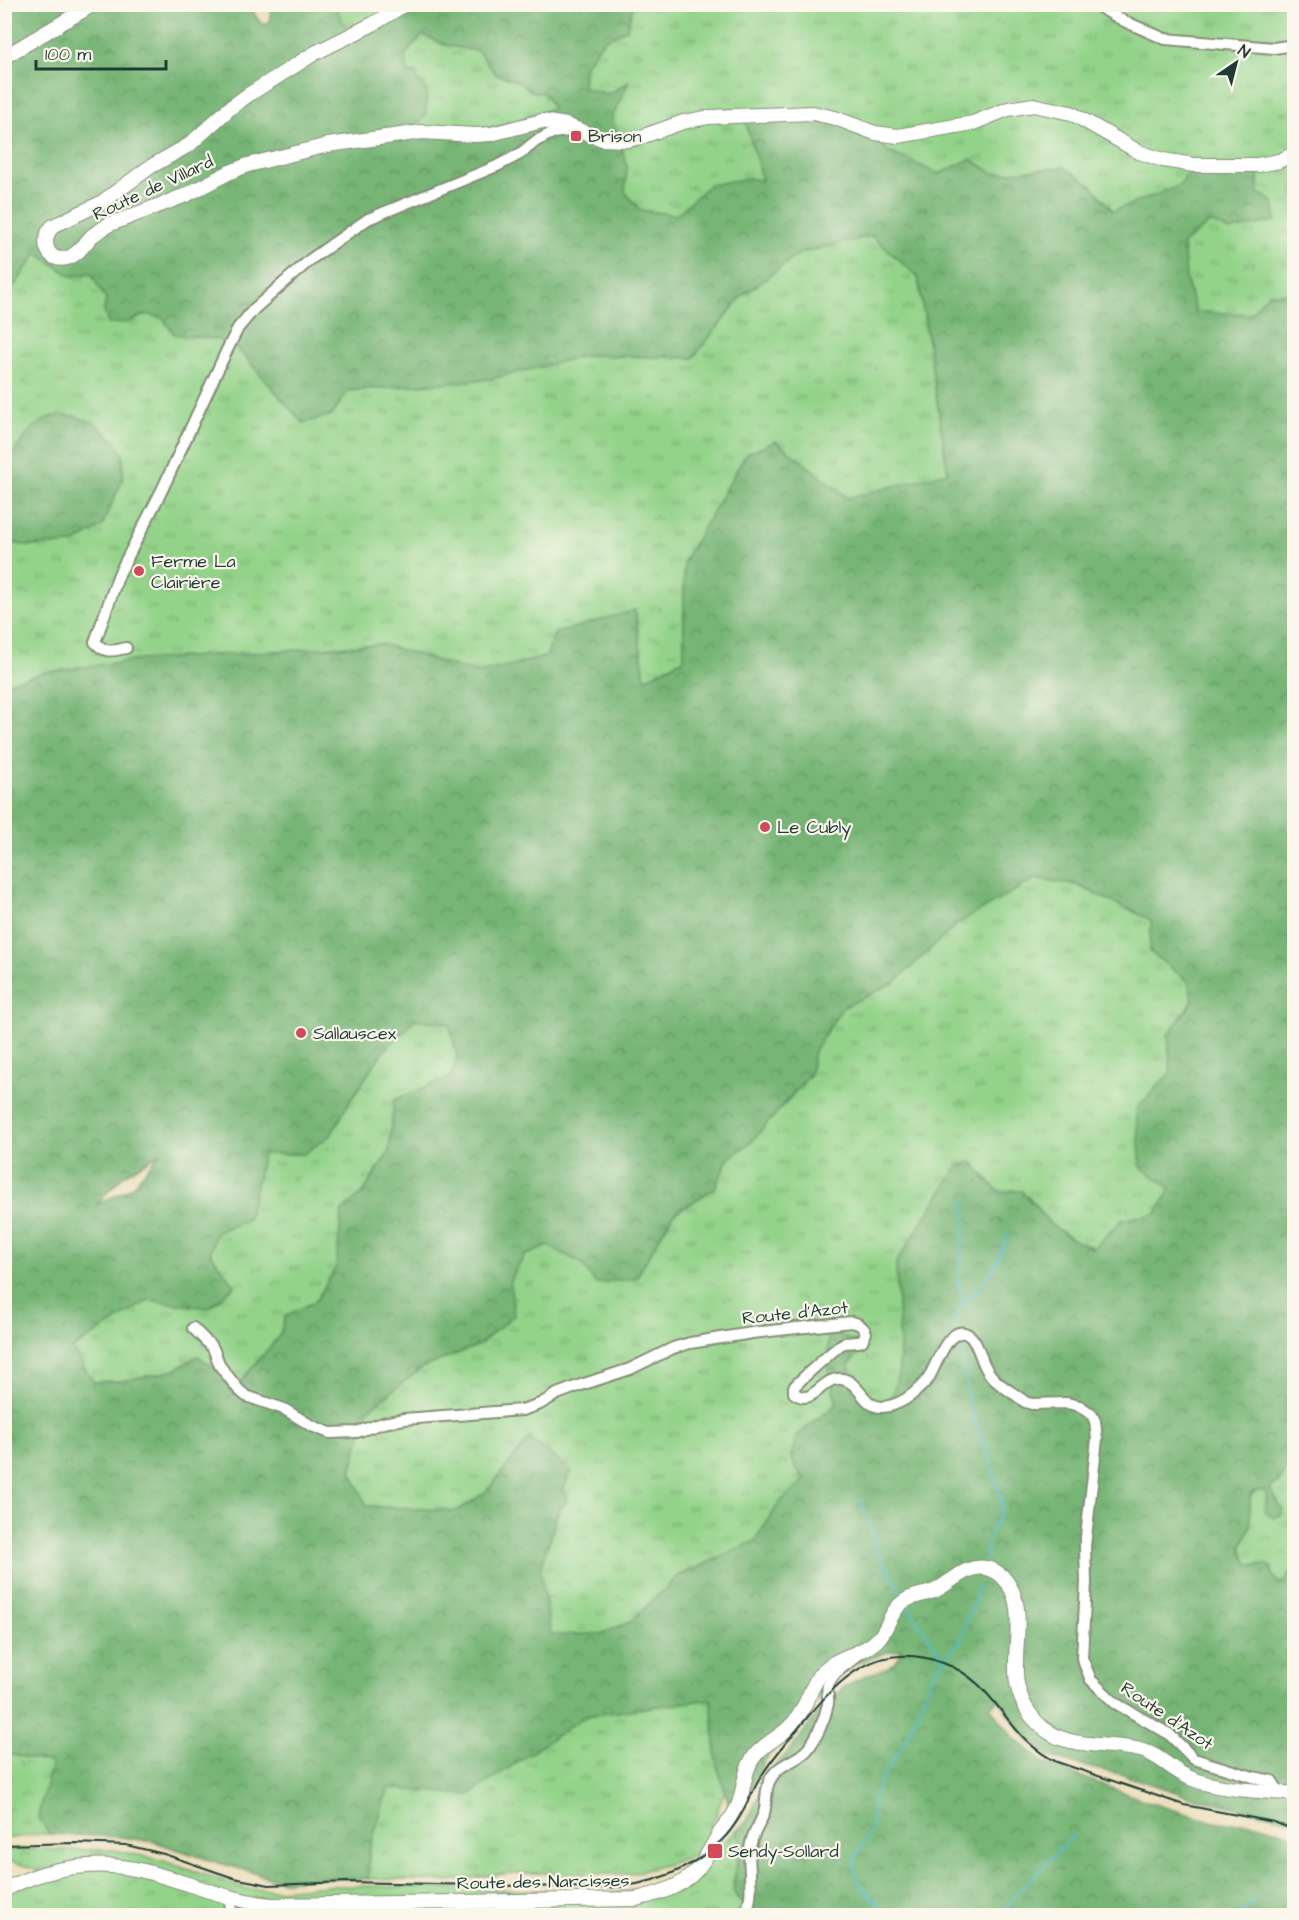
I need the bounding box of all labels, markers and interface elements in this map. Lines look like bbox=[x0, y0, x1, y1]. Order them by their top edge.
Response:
scale bar bbox=[36, 33, 166, 71]
north arrow bbox=[1206, 33, 1266, 93]
text: N bbox=[1234, 40, 1254, 63]
text: 100 m bbox=[45, 42, 91, 67]
place label: Brison bbox=[588, 124, 642, 149]
marker: Brison bbox=[569, 129, 583, 143]
street label: Route de Villard bbox=[89, 149, 217, 227]
place label: Ferme La Clairière bbox=[151, 549, 236, 595]
marker: Ferme La Clairière bbox=[132, 564, 146, 578]
place label: Le Cubly bbox=[777, 815, 851, 841]
marker: Le Cubly bbox=[758, 820, 772, 834]
place label: Sallauscex bbox=[313, 1021, 397, 1046]
marker: Sallauscex bbox=[294, 1026, 308, 1040]
street label: Route d'Azot bbox=[741, 1295, 850, 1331]
street label: Route d'Azot bbox=[1116, 1676, 1219, 1756]
place label: Sendy-Sollard bbox=[728, 1839, 839, 1865]
marker: Sendy-Sollard bbox=[706, 1842, 724, 1860]
street label: Route des Narcisses bbox=[456, 1868, 630, 1896]

